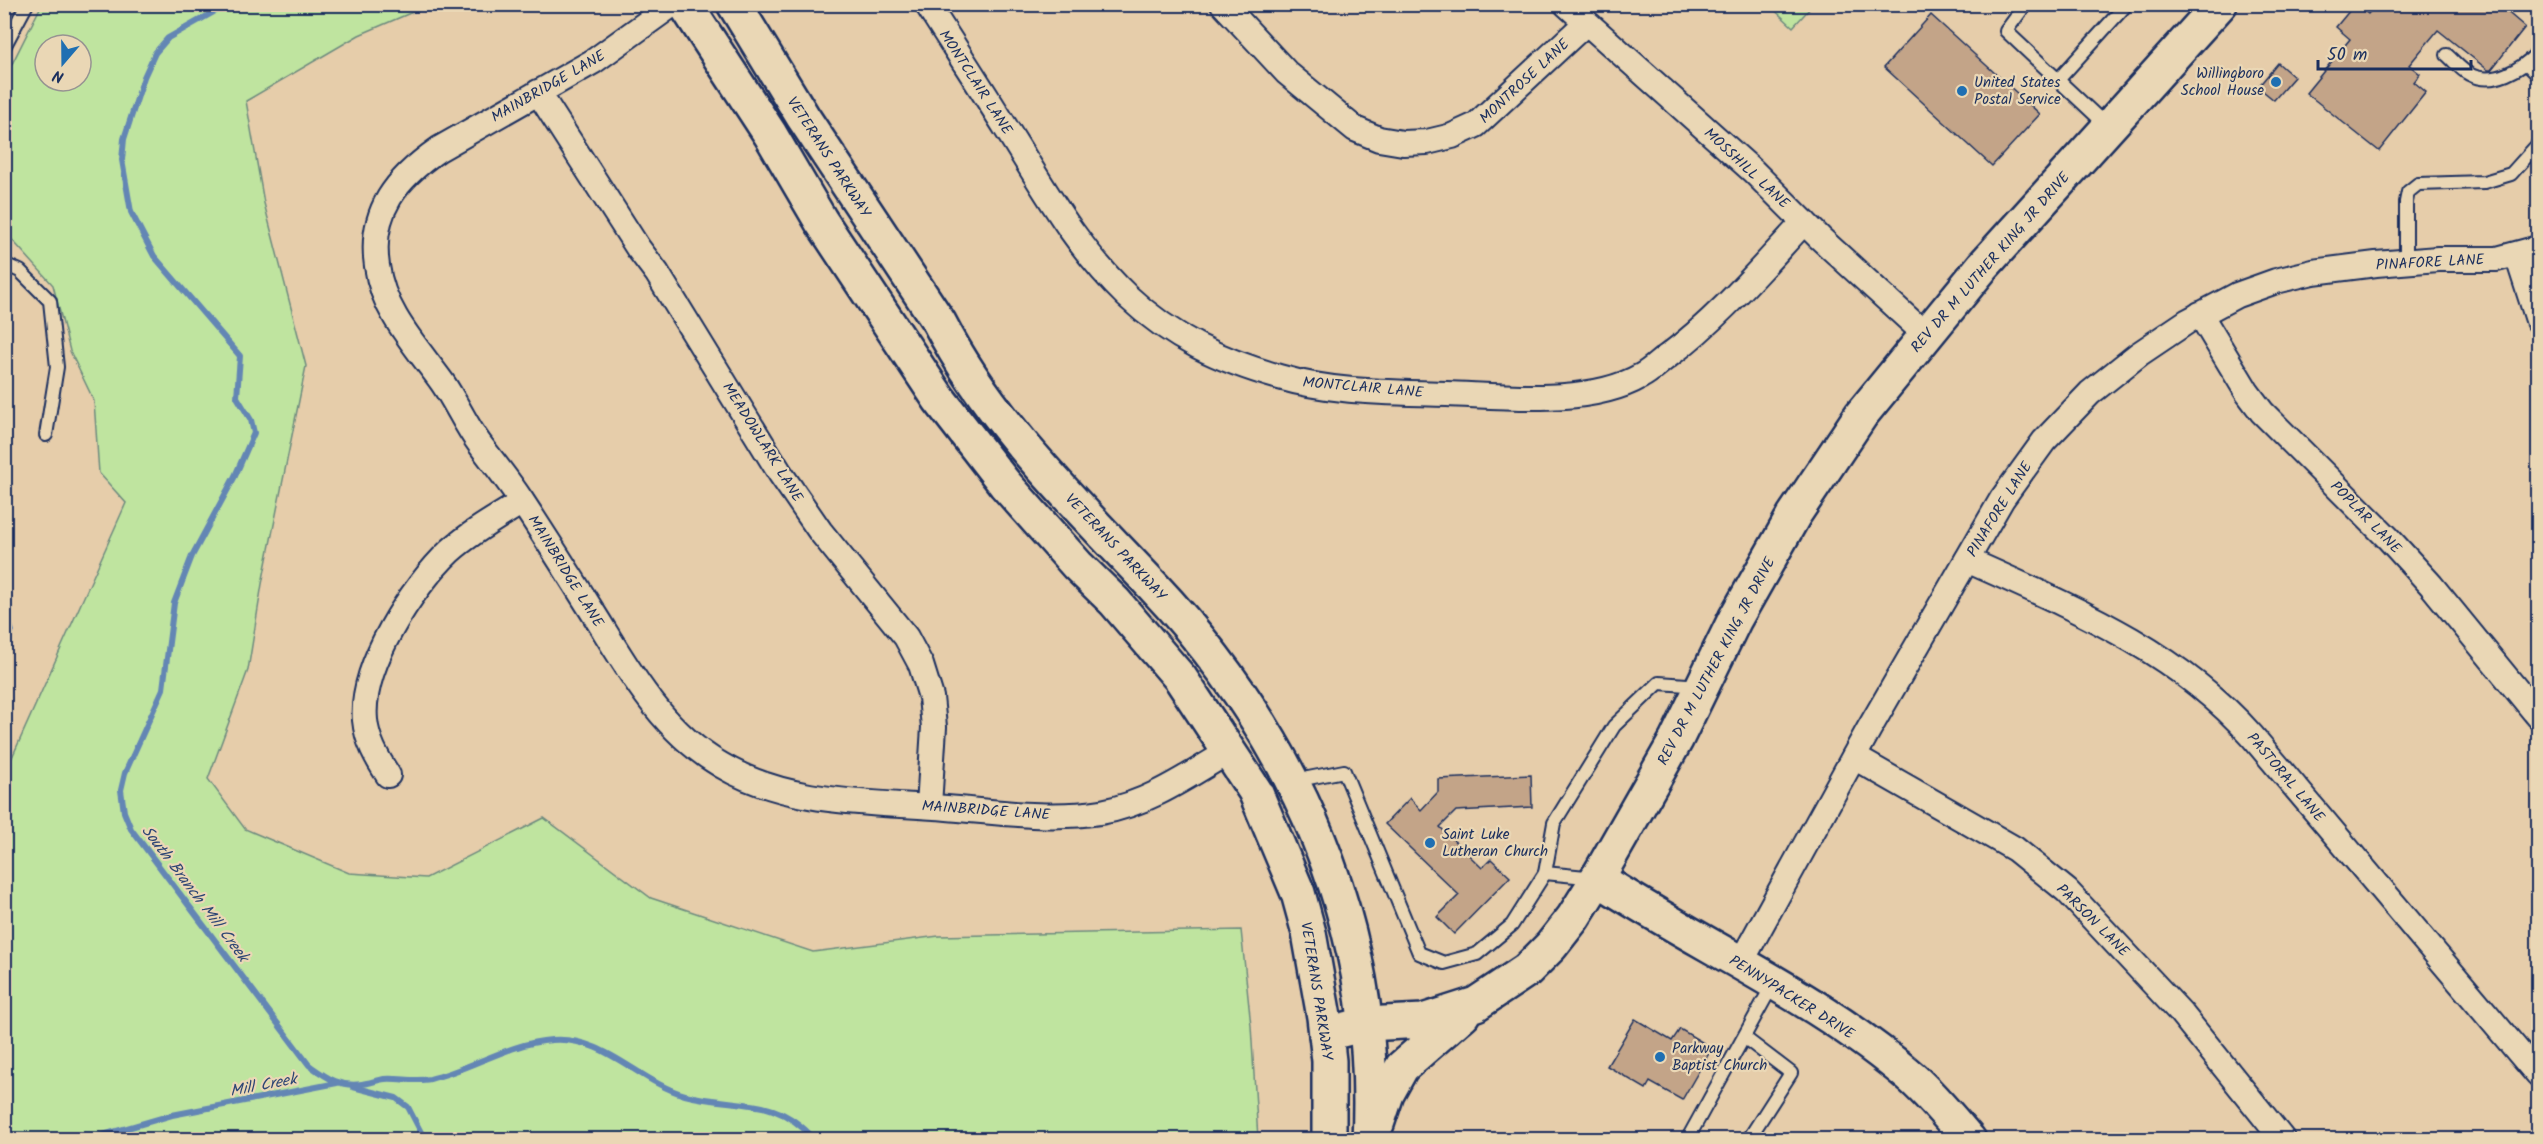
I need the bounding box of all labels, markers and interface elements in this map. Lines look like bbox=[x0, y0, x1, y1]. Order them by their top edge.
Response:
street label: MONTCLAIR LANE bbox=[932, 25, 1019, 141]
north arrow bbox=[33, 33, 93, 93]
street label: MONTROSE LANE bbox=[1474, 33, 1576, 130]
scale bar bbox=[2318, 33, 2471, 71]
text: 50 m bbox=[2327, 41, 2367, 70]
street label: MAINBRIDGE LANE bbox=[487, 44, 611, 129]
text: N bbox=[49, 62, 67, 89]
place label: Willingboro School House bbox=[2181, 62, 2264, 103]
place label: United States Postal Service bbox=[1974, 71, 2061, 112]
marker: Willingboro School House bbox=[2269, 75, 2283, 89]
marker: United States Postal Service bbox=[1955, 84, 1969, 98]
street label: VETERANS PARKWAY bbox=[780, 92, 877, 224]
street label: MOSSHILL LANE bbox=[1698, 122, 1796, 216]
street label: REV DR M LUTHER KING JR DRIVE bbox=[1905, 166, 2077, 358]
street label: PINAFORE LANE bbox=[2375, 248, 2486, 278]
street label: MONTCLAIR LANE bbox=[1302, 371, 1426, 405]
street label: MEADOWLARK LANE bbox=[716, 378, 809, 508]
street label: PINAFORE LANE bbox=[1961, 456, 2040, 562]
street label: POPLAR LANE bbox=[2324, 476, 2407, 561]
street label: VETERANS PARKWAY bbox=[1059, 488, 1173, 608]
street label: MAINBRIDGE LANE bbox=[521, 511, 610, 633]
street label: REV DR M LUTHER KING JR DRIVE bbox=[1652, 552, 1783, 770]
street label: PASTORAL LANE bbox=[2240, 727, 2331, 829]
street label: MAINBRIDGE LANE bbox=[921, 795, 1052, 828]
water label: South Branch Mill Creek bbox=[135, 820, 256, 970]
place label: Saint Luke Lutheran Church bbox=[1442, 823, 1548, 864]
marker: Saint Luke Lutheran Church bbox=[1423, 836, 1437, 850]
street label: PARSON LANE bbox=[2050, 878, 2135, 964]
street label: VETERANS PARKWAY bbox=[1293, 920, 1339, 1063]
street label: PENNYPACKER DRIVE bbox=[1724, 949, 1860, 1047]
place label: Parkway Baptist Church bbox=[1672, 1037, 1767, 1078]
marker: Parkway Baptist Church bbox=[1653, 1050, 1667, 1064]
water label: Mill Creek bbox=[228, 1066, 301, 1104]

